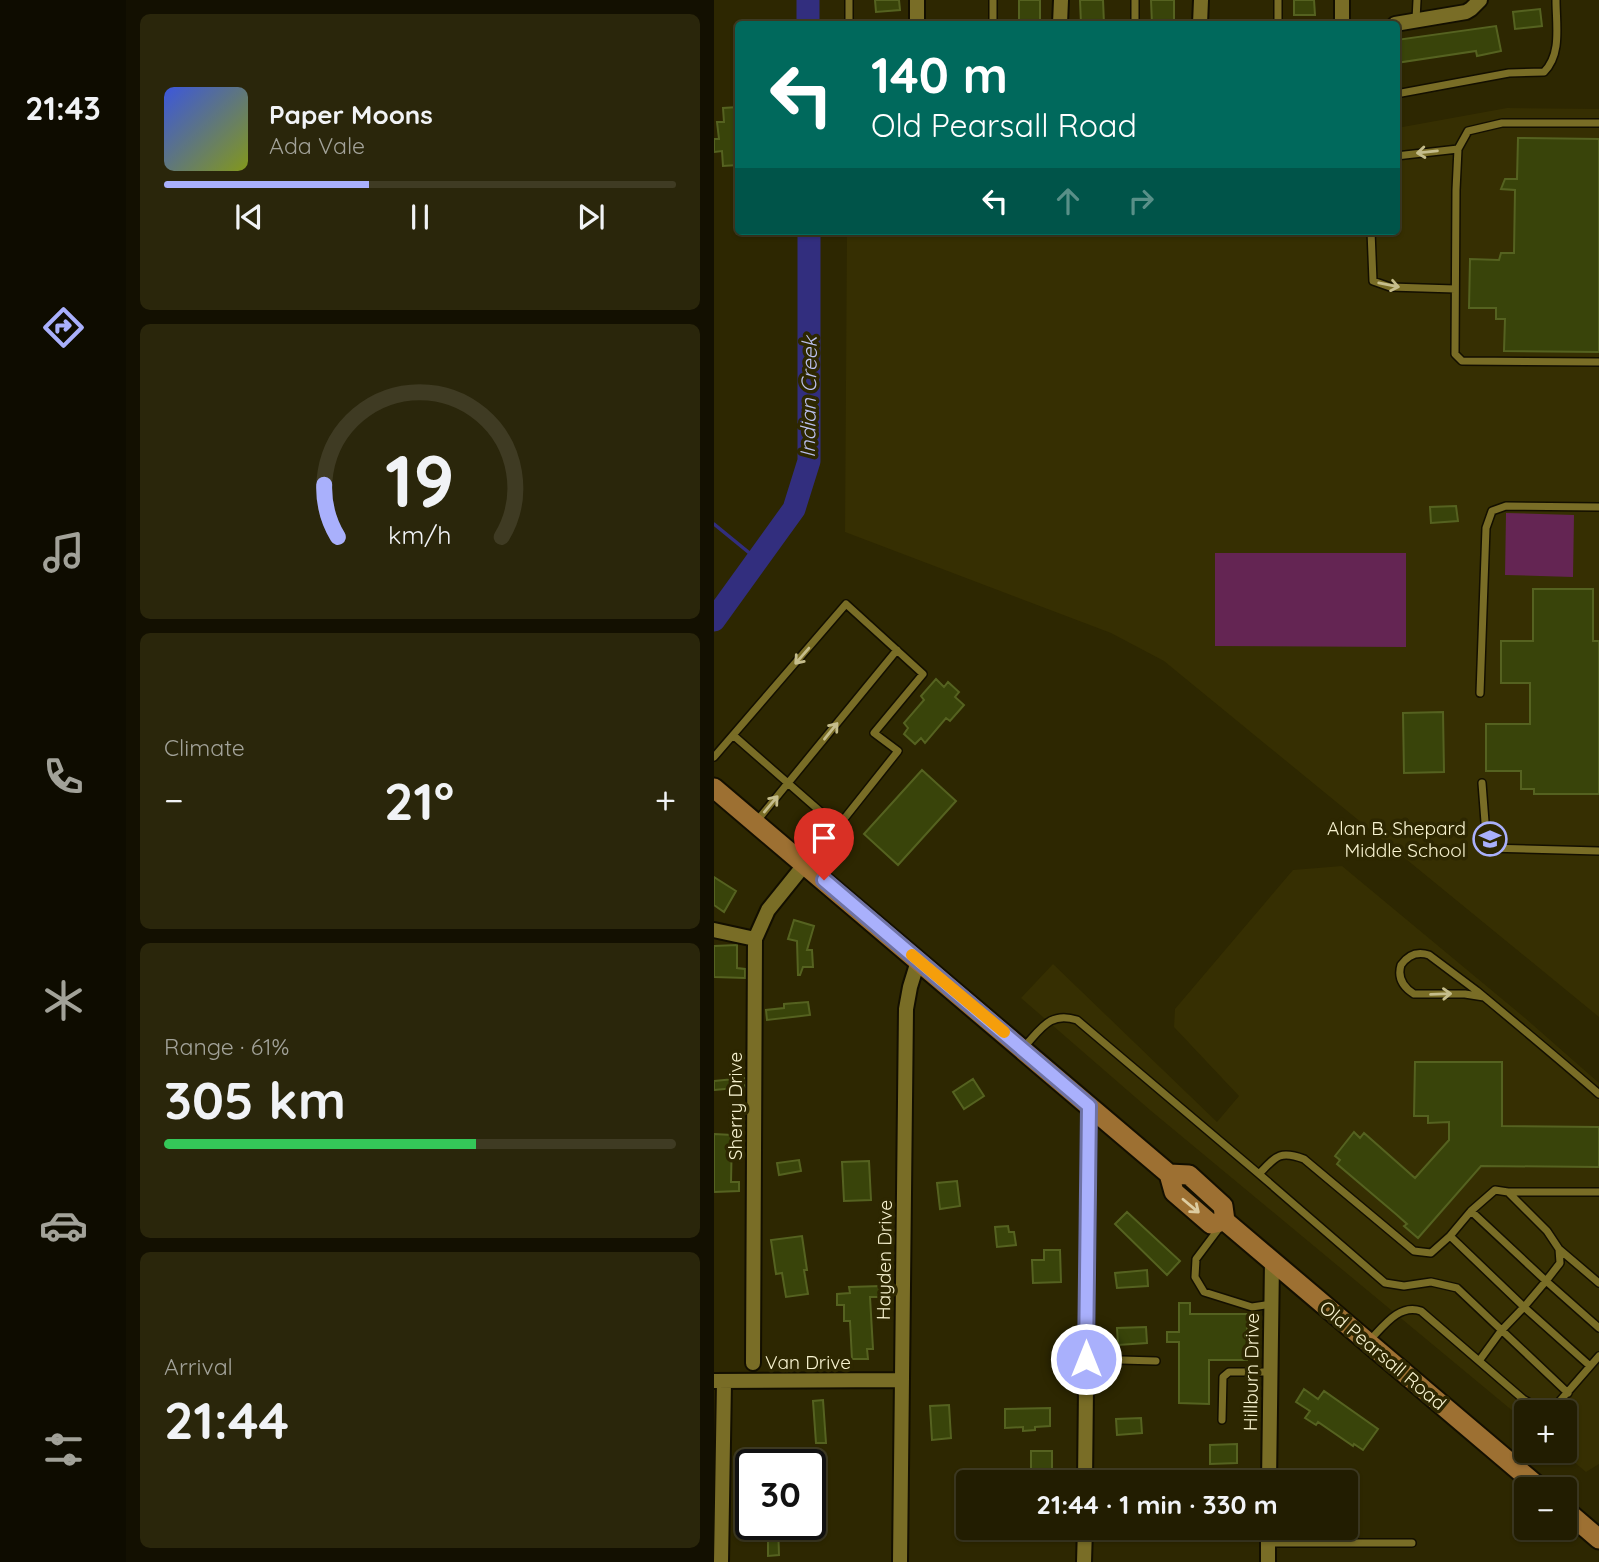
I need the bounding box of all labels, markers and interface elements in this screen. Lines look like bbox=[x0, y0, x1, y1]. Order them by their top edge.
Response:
text: 140 m bbox=[871, 44, 1008, 105]
icon: left bbox=[756, 49, 847, 140]
text: 21:43 bbox=[25, 88, 101, 128]
text: Paper Moons bbox=[269, 98, 433, 131]
text: Old Pearsall Road bbox=[871, 105, 1137, 145]
text: Ada Vale bbox=[269, 131, 365, 160]
one-way arrow bbox=[1417, 146, 1439, 159]
icon: left bbox=[976, 182, 1014, 220]
icon: ahead bbox=[1049, 182, 1087, 220]
icon: right bbox=[1122, 182, 1160, 220]
icon: previous bbox=[230, 198, 268, 236]
icon: pause bbox=[401, 198, 439, 236]
icon: next bbox=[572, 198, 610, 236]
one-way arrow bbox=[1377, 279, 1399, 292]
icon: directions bbox=[39, 303, 88, 352]
water label: Indian Creek bbox=[794, 334, 822, 458]
text: 19 bbox=[385, 435, 455, 526]
text: km/h bbox=[388, 519, 452, 550]
icon: music bbox=[39, 528, 88, 577]
one-way arrow bbox=[794, 646, 810, 664]
one-way arrow bbox=[823, 723, 838, 741]
text: Climate bbox=[164, 733, 245, 762]
icon: phone bbox=[39, 752, 88, 801]
text: 21° bbox=[384, 768, 454, 833]
text: − bbox=[164, 776, 184, 824]
text: + bbox=[655, 776, 676, 824]
one-way arrow bbox=[763, 795, 779, 813]
pin bbox=[794, 808, 854, 880]
place label: Alan B. Shepard Middle School bbox=[1327, 816, 1466, 862]
icon: arrive bbox=[805, 819, 843, 857]
school or university icon: Alan B. Shepard Middle School bbox=[1471, 820, 1509, 858]
icon: climate bbox=[39, 976, 88, 1025]
one-way arrow bbox=[1430, 988, 1453, 1001]
text: Range · 61% bbox=[164, 1032, 289, 1061]
street label: Sherry Drive bbox=[723, 1052, 747, 1160]
text: 305 km bbox=[164, 1067, 346, 1132]
one-way arrow bbox=[1182, 1198, 1200, 1214]
street label: Hayden Drive bbox=[871, 1200, 897, 1320]
icon: car bbox=[39, 1201, 88, 1250]
street label: Old Pearsall Road bbox=[1315, 1295, 1451, 1415]
street label: Hillburn Drive bbox=[1238, 1313, 1264, 1431]
position arrow bbox=[1049, 1322, 1123, 1396]
street label: Van Drive bbox=[765, 1350, 851, 1374]
text: Arrival bbox=[164, 1352, 233, 1381]
text: 21:44 bbox=[164, 1387, 289, 1452]
map controls bbox=[1514, 1400, 1577, 1540]
button: + bbox=[1514, 1400, 1577, 1463]
icon: filters bbox=[39, 1425, 88, 1474]
speed limit sign: 30 bbox=[735, 1449, 826, 1540]
button: − bbox=[1514, 1477, 1577, 1540]
text: 21:44 · 1 min · 330 m bbox=[1036, 1488, 1278, 1521]

